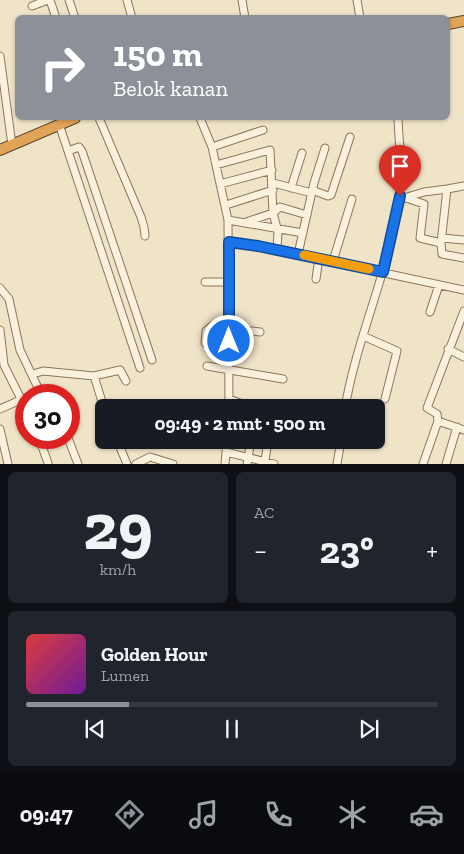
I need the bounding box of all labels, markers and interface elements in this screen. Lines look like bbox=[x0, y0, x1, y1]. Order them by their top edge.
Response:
text: 150 m bbox=[113, 33, 203, 75]
icon: right bbox=[30, 35, 95, 100]
text: Belok kanan bbox=[113, 75, 228, 102]
pin bbox=[379, 145, 421, 196]
icon: arrive bbox=[386, 152, 414, 180]
position arrow bbox=[202, 314, 254, 366]
speed limit sign: 30 bbox=[15, 384, 80, 449]
text: 09:49 · 2 mnt · 500 m bbox=[154, 412, 326, 435]
text: 29 bbox=[83, 488, 153, 566]
text: AC bbox=[254, 503, 274, 522]
text: 23° bbox=[319, 527, 374, 573]
text: − bbox=[254, 534, 267, 567]
text: + bbox=[426, 534, 438, 567]
text: km/h bbox=[100, 560, 136, 579]
text: Golden Hour bbox=[101, 643, 208, 666]
text: Lumen bbox=[101, 666, 149, 685]
icon: previous bbox=[81, 715, 109, 743]
icon: pause bbox=[218, 715, 246, 743]
icon: next bbox=[355, 715, 383, 743]
icon: directions bbox=[112, 797, 147, 832]
icon: music bbox=[186, 797, 221, 832]
icon: phone bbox=[261, 797, 296, 832]
icon: climate bbox=[335, 797, 370, 832]
icon: car bbox=[409, 797, 444, 832]
text: 09:47 bbox=[20, 801, 73, 828]

